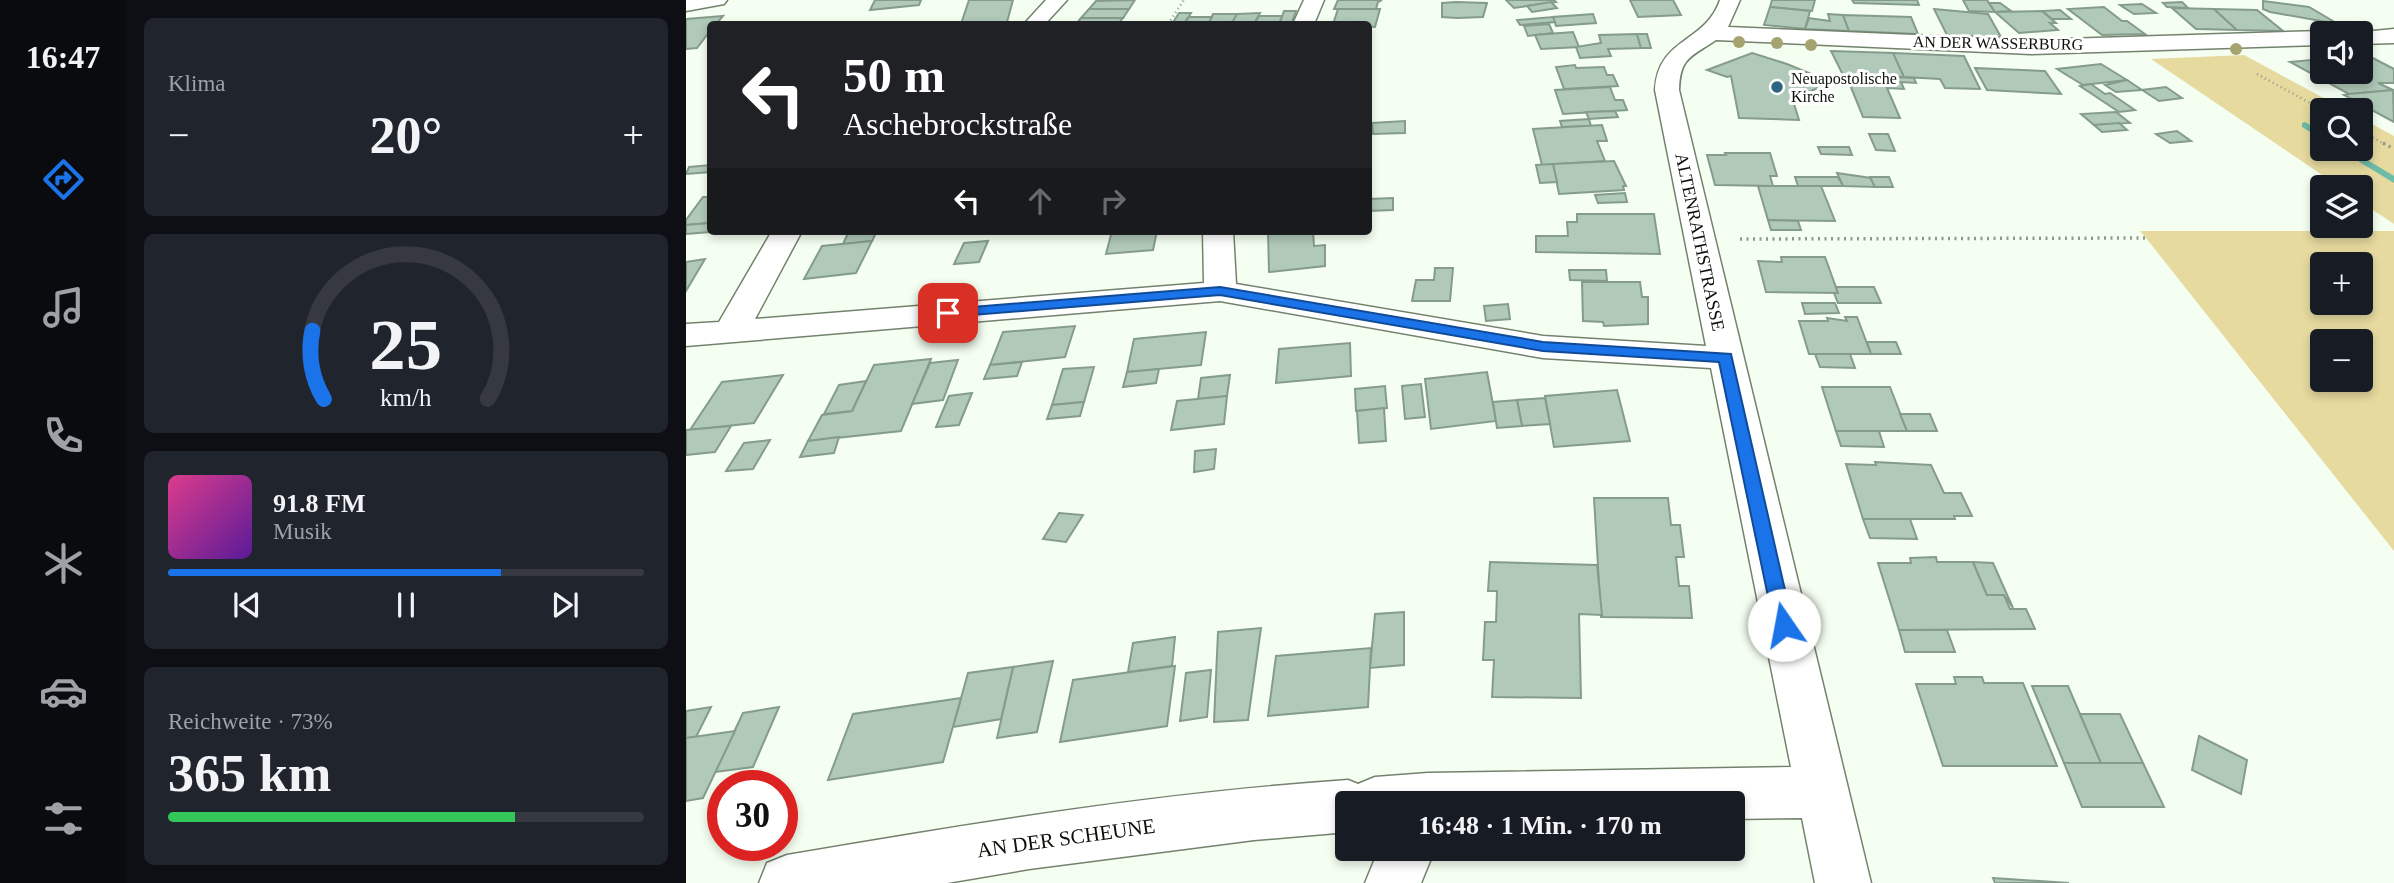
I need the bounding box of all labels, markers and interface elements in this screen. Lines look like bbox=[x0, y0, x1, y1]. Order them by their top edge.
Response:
map controls bbox=[2310, 21, 2373, 392]
button: sound bbox=[2310, 21, 2373, 84]
street label: AN DER WASSERBURG bbox=[1913, 33, 2084, 53]
text: 16:47 bbox=[26, 39, 100, 75]
text: 50 m bbox=[843, 48, 945, 103]
icon: left bbox=[728, 49, 819, 140]
place label: Neuapostolische Kirche bbox=[1791, 70, 1897, 105]
text: Klima bbox=[168, 71, 226, 96]
marker: Neuapostolische Kirche bbox=[1769, 79, 1785, 95]
button: search bbox=[2310, 98, 2373, 161]
text: Aschebrockstraße bbox=[843, 106, 1072, 142]
text: 20° bbox=[370, 107, 442, 164]
text: − bbox=[168, 114, 189, 156]
text: + bbox=[623, 114, 644, 156]
street label: ALTENRATHSTRASSE bbox=[1671, 151, 1729, 333]
icon: directions bbox=[39, 155, 88, 204]
button: layers bbox=[2310, 175, 2373, 238]
icon: left bbox=[948, 182, 986, 220]
icon: ahead bbox=[1021, 182, 1059, 220]
icon: right bbox=[1094, 182, 1132, 220]
button: + bbox=[2310, 252, 2373, 315]
icon: music bbox=[39, 283, 88, 332]
pin bbox=[918, 283, 978, 343]
icon: arrive bbox=[929, 294, 967, 332]
text: 25 bbox=[370, 305, 442, 386]
button: − bbox=[2310, 329, 2373, 392]
text: km/h bbox=[380, 384, 432, 411]
icon: phone bbox=[39, 411, 88, 460]
text: 91.8 FM bbox=[273, 489, 365, 518]
text: Musik bbox=[273, 519, 332, 544]
icon: climate bbox=[39, 539, 88, 588]
icon: previous bbox=[228, 586, 266, 624]
icon: pause bbox=[387, 586, 425, 624]
icon: next bbox=[546, 586, 584, 624]
position arrow bbox=[1747, 588, 1821, 662]
icon: car bbox=[39, 667, 88, 716]
text: Reichweite · 73% bbox=[168, 709, 333, 734]
text: 365 km bbox=[168, 745, 331, 802]
speed limit sign: 30 bbox=[707, 770, 798, 861]
icon: filters bbox=[39, 794, 88, 843]
text: 16:48 · 1 Min. · 170 m bbox=[1418, 811, 1662, 840]
street label: AN DER SCHEUNE bbox=[975, 814, 1157, 862]

